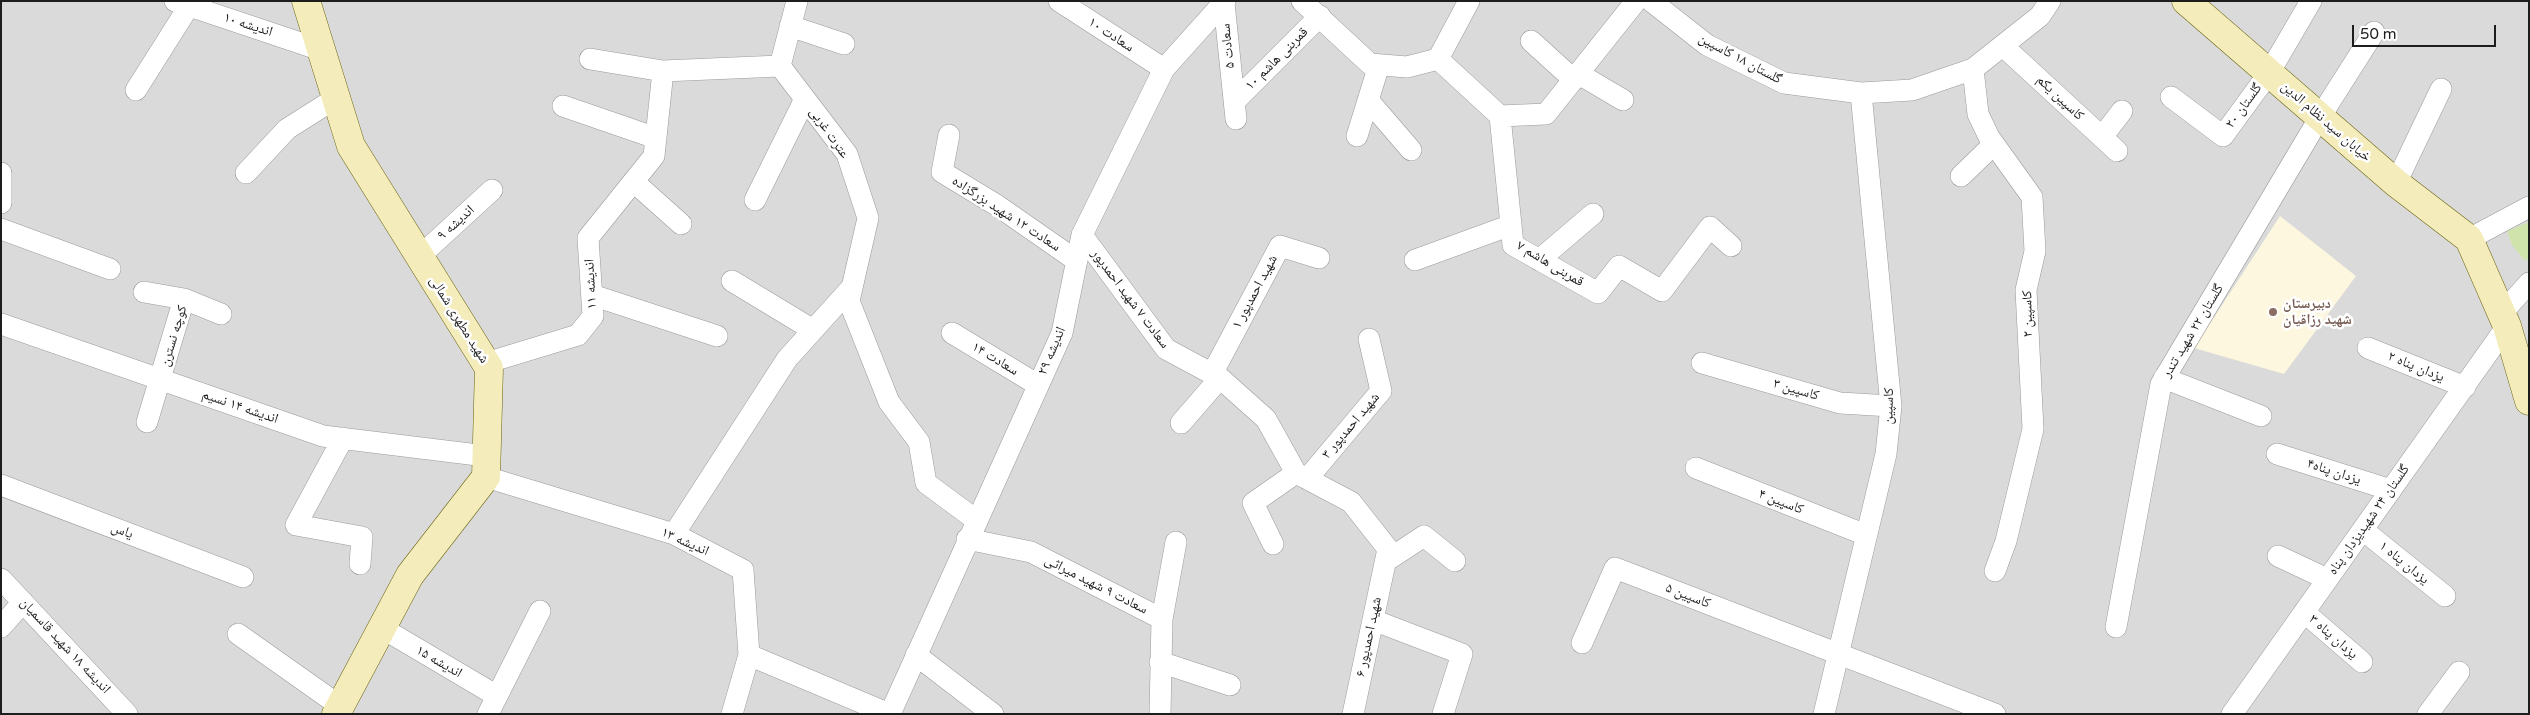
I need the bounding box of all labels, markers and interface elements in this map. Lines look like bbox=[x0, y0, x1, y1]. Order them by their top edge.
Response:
street label: اندیشه ۱۰ bbox=[221, 9, 275, 41]
street label: سعادت ۱۰ bbox=[1085, 14, 1137, 56]
scale bar bbox=[2355, 15, 2499, 47]
street label: سعادت ۵ bbox=[1217, 23, 1239, 69]
street label: قمربنی هاشم ۱۰ bbox=[1242, 24, 1312, 94]
text: 50 m bbox=[2360, 25, 2397, 43]
street label: گلستان ۱۸ کاسپین bbox=[1695, 30, 1785, 88]
street label: کاسپین یکم bbox=[2033, 72, 2087, 124]
street label: خیابان سید نظام الدین bbox=[2278, 78, 2374, 166]
street label: گلستان ۲۰ bbox=[2222, 80, 2266, 132]
street label: عترت غربی bbox=[805, 104, 853, 162]
street label: سعادت ۱۲ شهید بزرگزاده bbox=[949, 173, 1063, 255]
street label: اندیشه ۹ bbox=[434, 202, 478, 244]
street label: قمربنی هاشم ۷ bbox=[1513, 237, 1587, 291]
street label: سعادت ۷ شهید احمدپور bbox=[1087, 246, 1173, 352]
street label: شهید احمدپور ۱ bbox=[1229, 252, 1281, 332]
street label: اندیشه ۱۱ bbox=[581, 258, 601, 310]
street label: شهید مطهری شمالی bbox=[426, 273, 492, 367]
street label: گلستان ۲۲ شهید تندر bbox=[2159, 281, 2227, 381]
street label: کاسپین ۲ bbox=[2019, 290, 2037, 338]
place label: دبیرستان شهید رزاقیان bbox=[2283, 296, 2352, 328]
street label: کوچه نسترن bbox=[157, 303, 191, 369]
marker: دبیرستان شهید رزاقیان bbox=[2267, 306, 2279, 318]
street label: اندیشه ۲۹ bbox=[1034, 325, 1070, 377]
street label: سعادت ۱۴ bbox=[969, 339, 1021, 379]
street label: یزدان پناه ۲ bbox=[2385, 348, 2447, 386]
street label: کاسپین ۳ bbox=[1771, 375, 1821, 405]
street label: اندیشه ۱۴ نسیم bbox=[200, 386, 280, 428]
street label: کاسپین bbox=[1880, 387, 1898, 425]
street label: شهید احمدپور ۳ bbox=[1318, 389, 1384, 463]
street label: یزدان پناه۴ bbox=[2305, 455, 2363, 489]
street label: گلستان ۲۴ شهیدیزدان پناه bbox=[2325, 462, 2413, 578]
street label: کاسپین ۴ bbox=[1756, 486, 1806, 518]
street label: یاس bbox=[108, 519, 136, 543]
street label: اندیشه ۱۳ bbox=[659, 524, 711, 560]
street label: یزدان پناه ۱ bbox=[2376, 538, 2432, 588]
street label: سعادت ۹ شهید میراثی bbox=[1042, 552, 1150, 618]
street label: کاسپین ۵ bbox=[1663, 580, 1713, 612]
street label: اندیشه ۱۸ شهید قاسمیان bbox=[16, 595, 114, 697]
street label: شهید احمدپور ۶ bbox=[1352, 596, 1386, 678]
street label: یزدان پناه ۳ bbox=[2305, 611, 2361, 663]
street label: اندیشه ۱۵ bbox=[413, 642, 465, 682]

